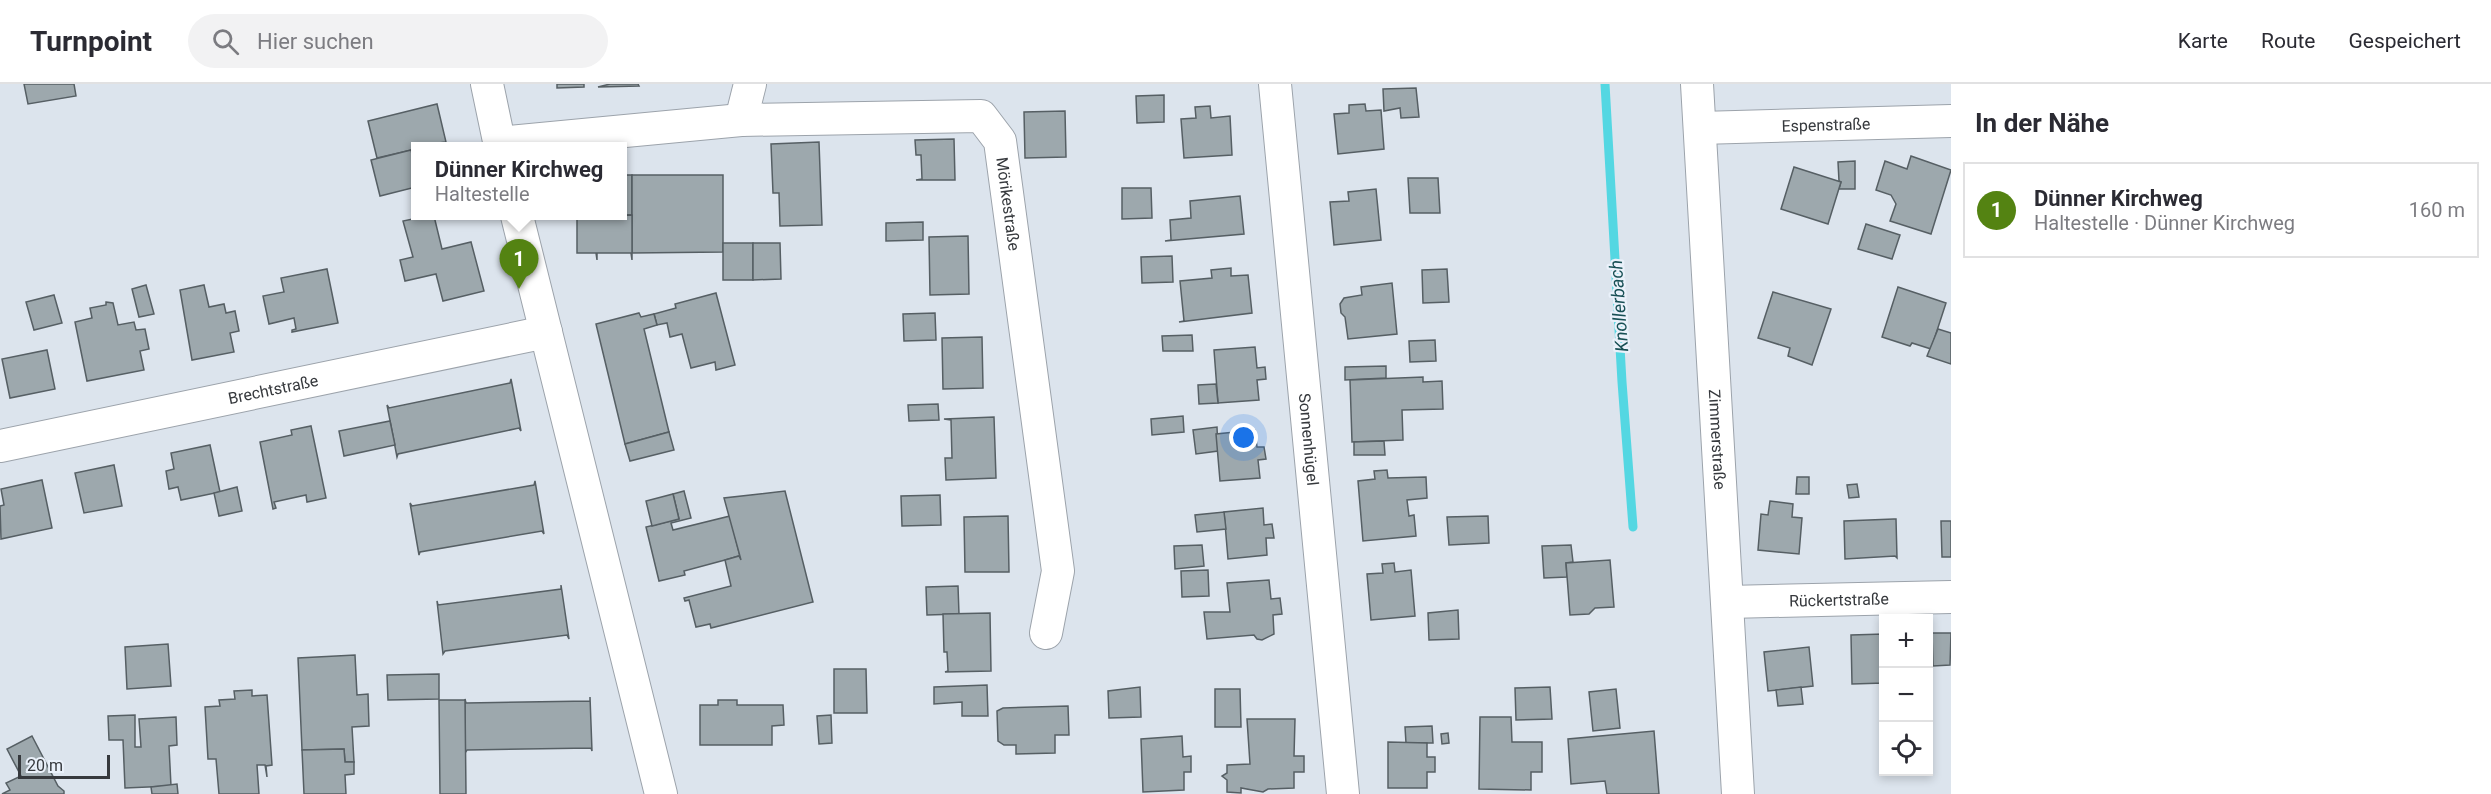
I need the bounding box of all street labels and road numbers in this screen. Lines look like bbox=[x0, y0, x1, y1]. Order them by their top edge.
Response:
street label: Espenstraße bbox=[1781, 114, 1871, 136]
street label: Mörikestraße bbox=[992, 156, 1024, 252]
street label: Brechtstraße bbox=[227, 371, 320, 408]
street label: Zimmerstraße bbox=[1705, 389, 1729, 490]
street label: Sonnenhügel bbox=[1295, 392, 1322, 486]
street label: Rückertstraße bbox=[1789, 589, 1889, 611]

